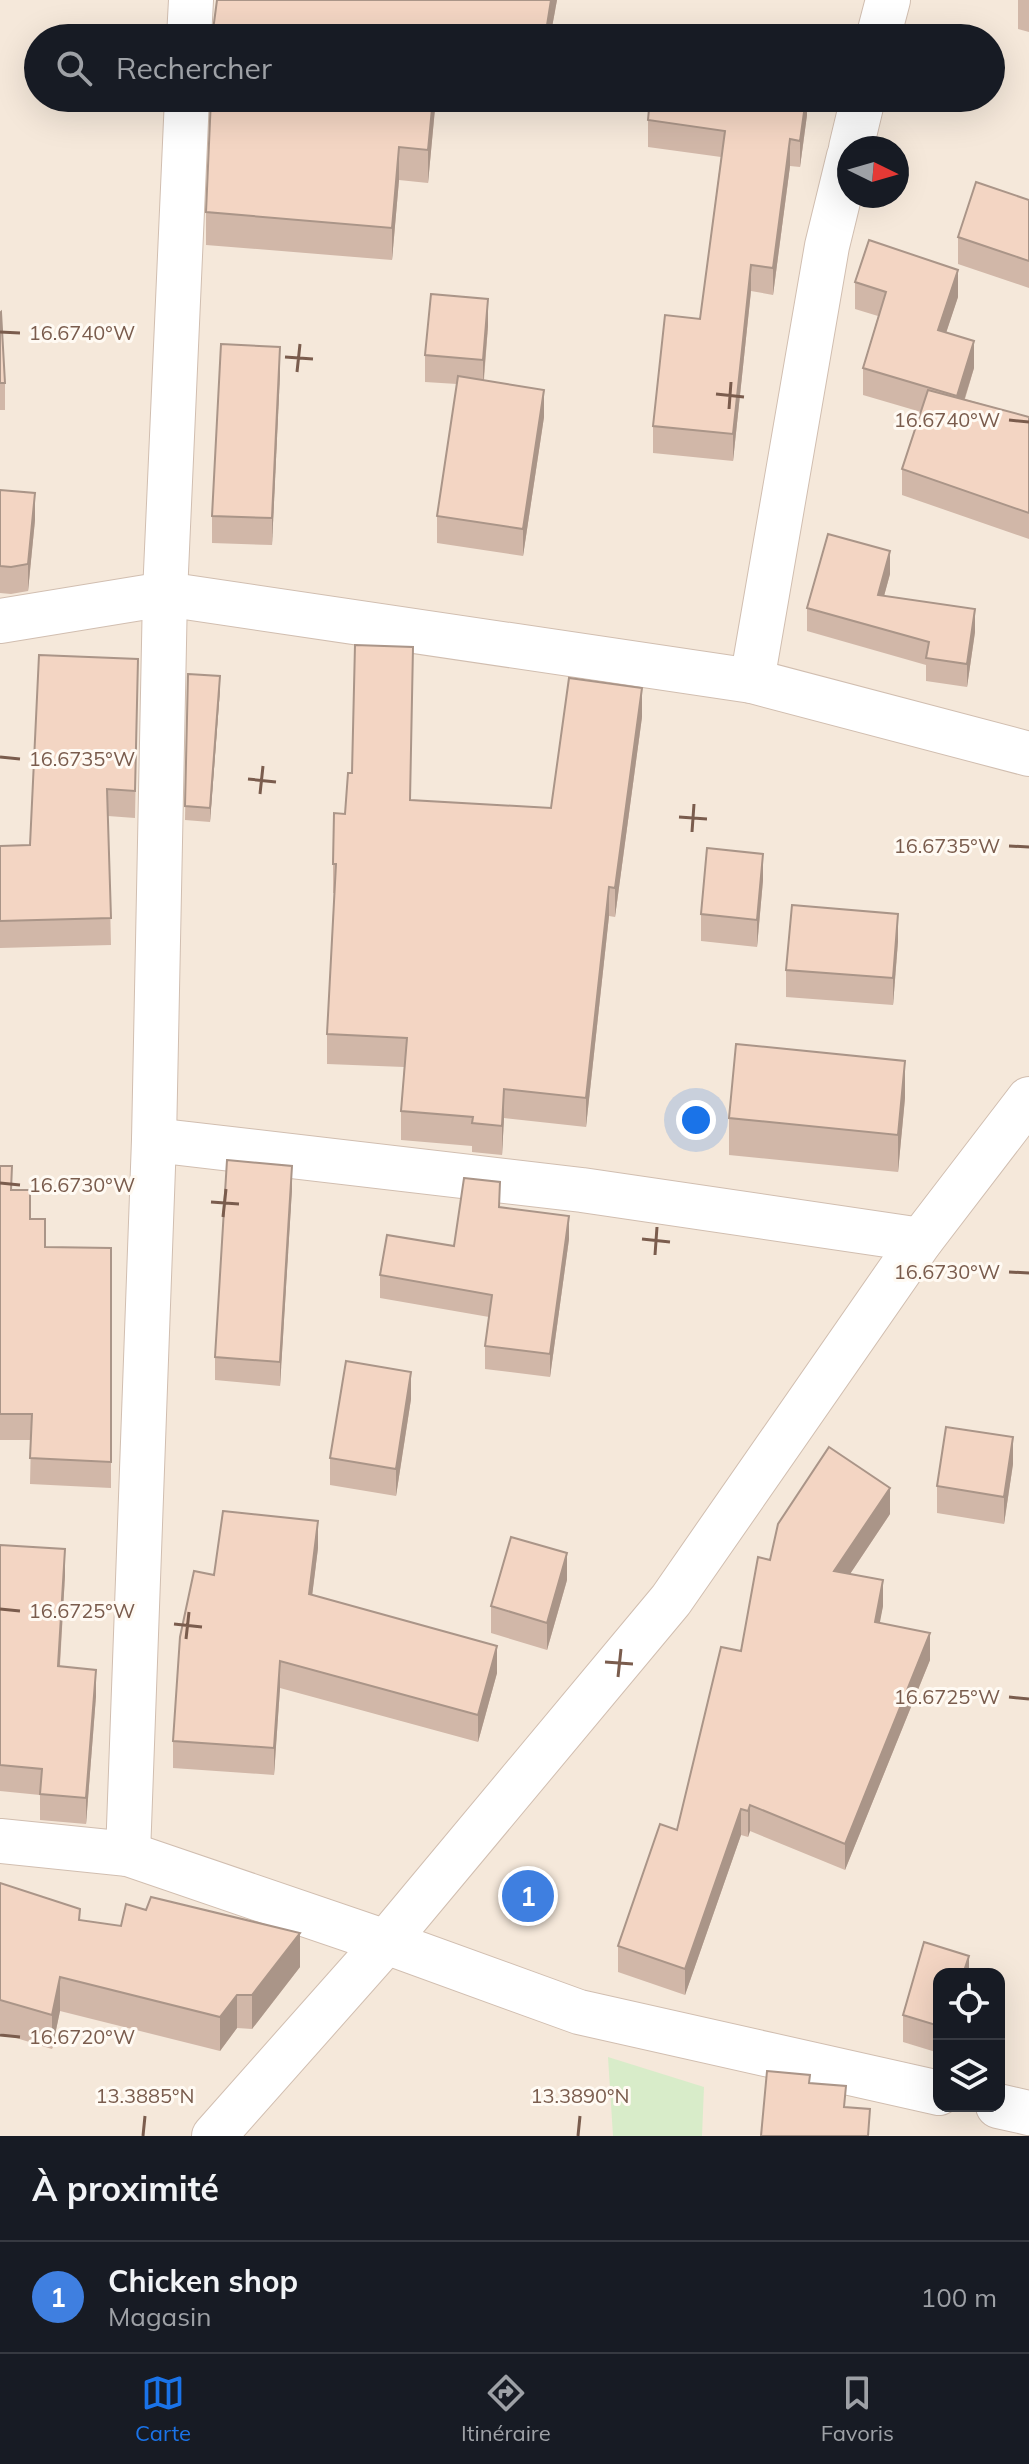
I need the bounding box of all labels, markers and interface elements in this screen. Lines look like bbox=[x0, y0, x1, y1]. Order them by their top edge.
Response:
search box bbox=[24, 24, 1005, 112]
icon: search bbox=[52, 46, 96, 90]
text: Rechercher bbox=[116, 49, 272, 87]
north arrow bbox=[837, 136, 909, 208]
text: 16.6740°W bbox=[29, 320, 135, 345]
text: 16.6740°W bbox=[894, 407, 1000, 432]
text: 16.6735°W bbox=[29, 746, 135, 771]
text: 16.6735°W bbox=[894, 833, 1000, 858]
your location bbox=[676, 1100, 716, 1140]
text: 16.6730°W bbox=[29, 1172, 135, 1197]
text: 16.6730°W bbox=[894, 1259, 1000, 1284]
text: 16.6725°W bbox=[29, 1598, 135, 1623]
text: 16.6725°W bbox=[894, 1684, 1000, 1709]
pin: 1 bbox=[502, 1866, 554, 1926]
map controls bbox=[933, 1968, 1005, 2112]
button: locate bbox=[933, 1968, 1005, 2040]
text: 16.6720°W bbox=[29, 2024, 135, 2049]
button: layers bbox=[933, 2040, 1005, 2112]
text: 13.3885°N bbox=[96, 2083, 194, 2108]
text: 13.3890°N bbox=[531, 2083, 629, 2108]
text: À proximité bbox=[32, 2167, 219, 2210]
text: Chicken shop bbox=[108, 2262, 298, 2300]
text: 1 bbox=[50, 2281, 66, 2314]
text: 100 m bbox=[921, 2281, 997, 2314]
text: Magasin bbox=[108, 2300, 212, 2333]
tab: Carte bbox=[135, 2371, 191, 2447]
tab: Itinéraire bbox=[461, 2371, 551, 2447]
tab: Favoris bbox=[821, 2371, 894, 2447]

